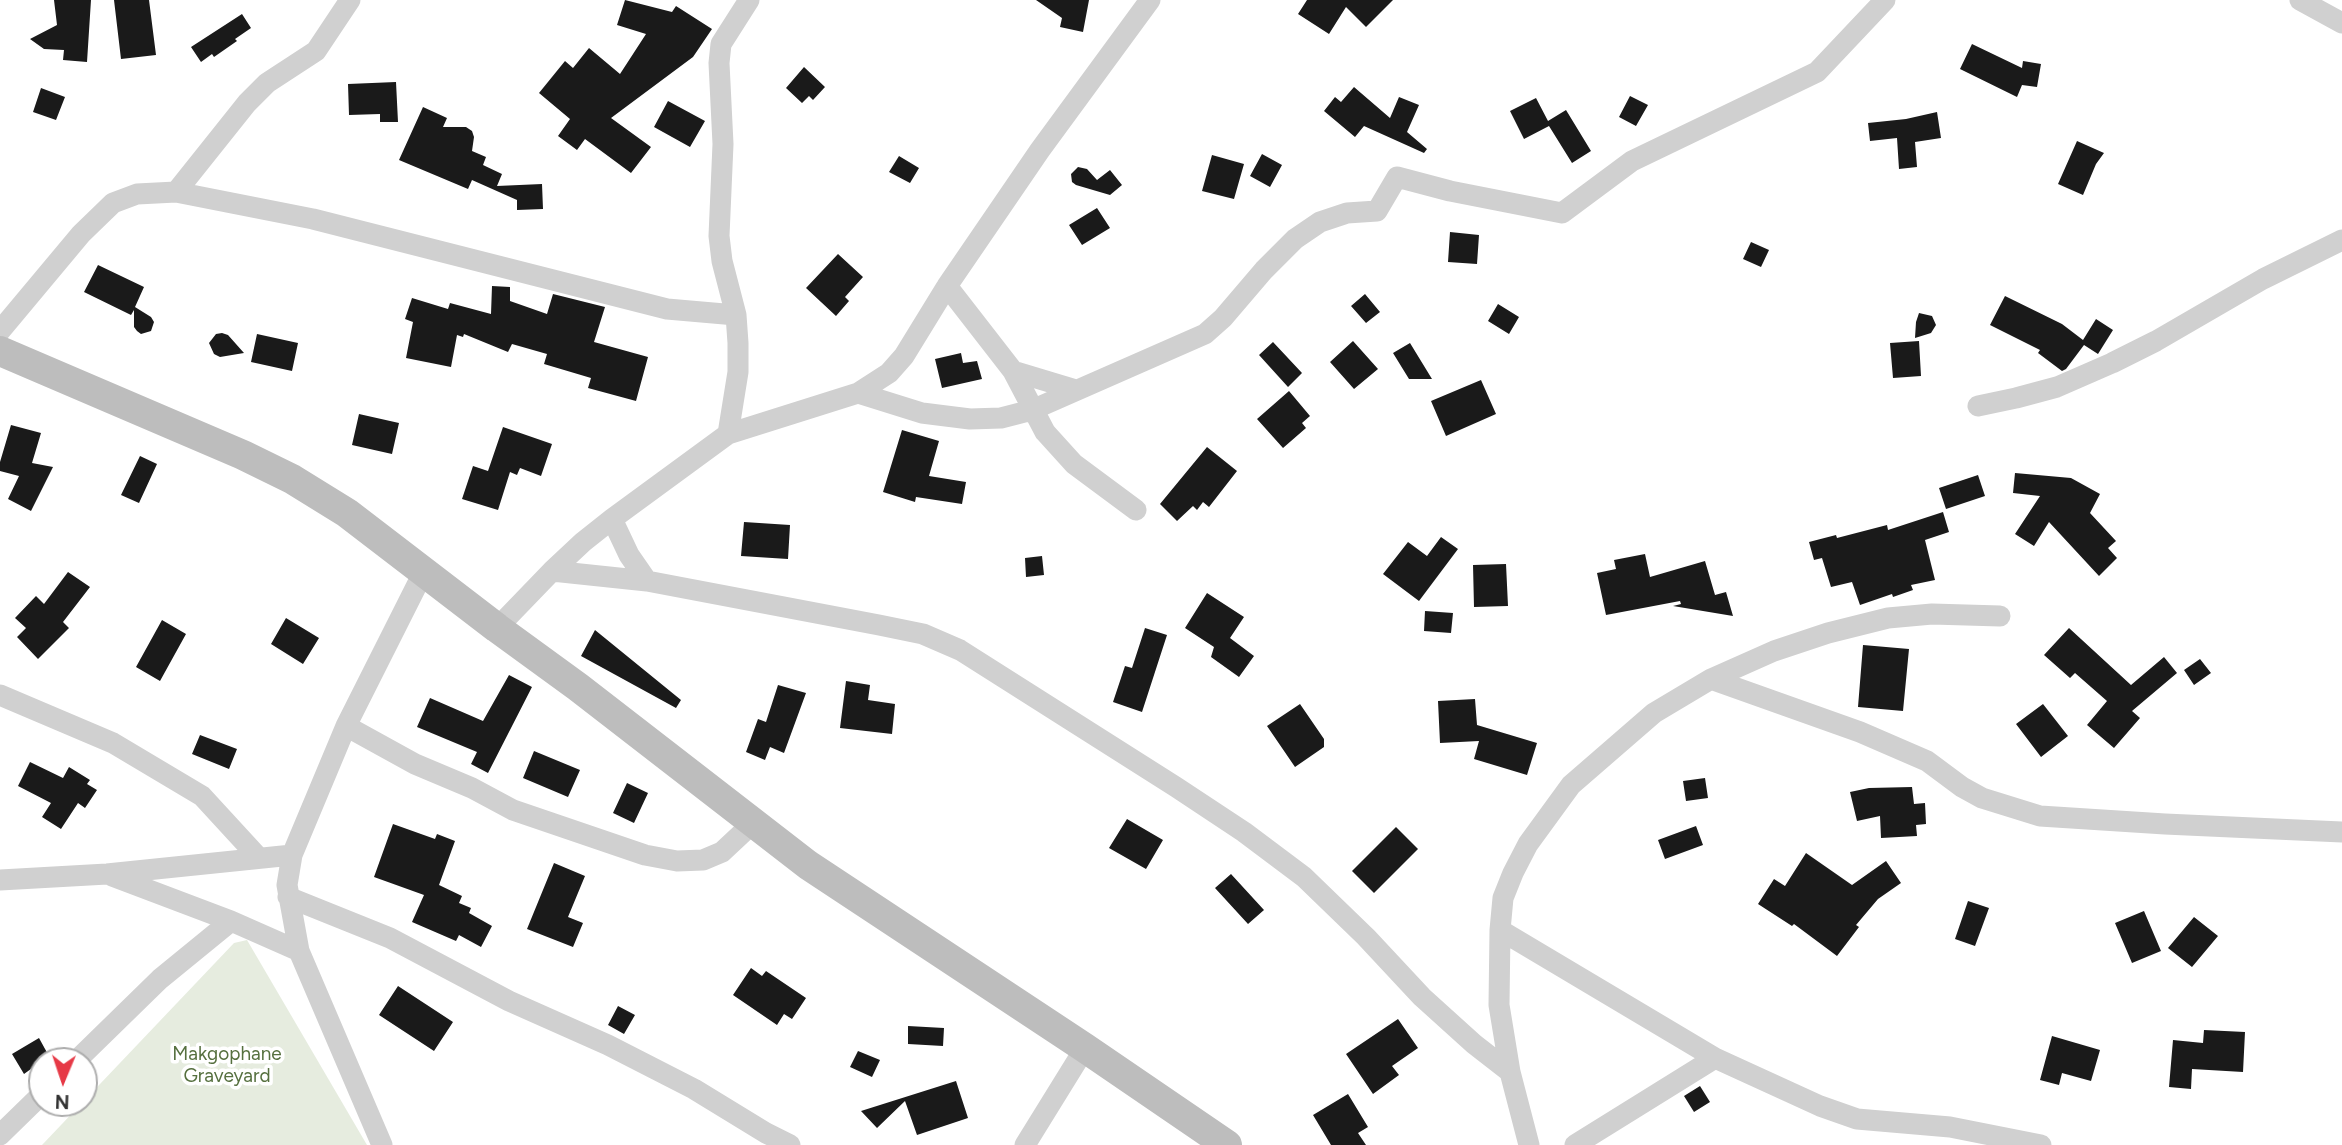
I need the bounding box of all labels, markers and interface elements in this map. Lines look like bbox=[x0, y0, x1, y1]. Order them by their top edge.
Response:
park label: Makgophane Graveyard bbox=[172, 1043, 282, 1087]
north arrow bbox=[28, 1047, 98, 1117]
text: N bbox=[55, 1090, 70, 1113]

